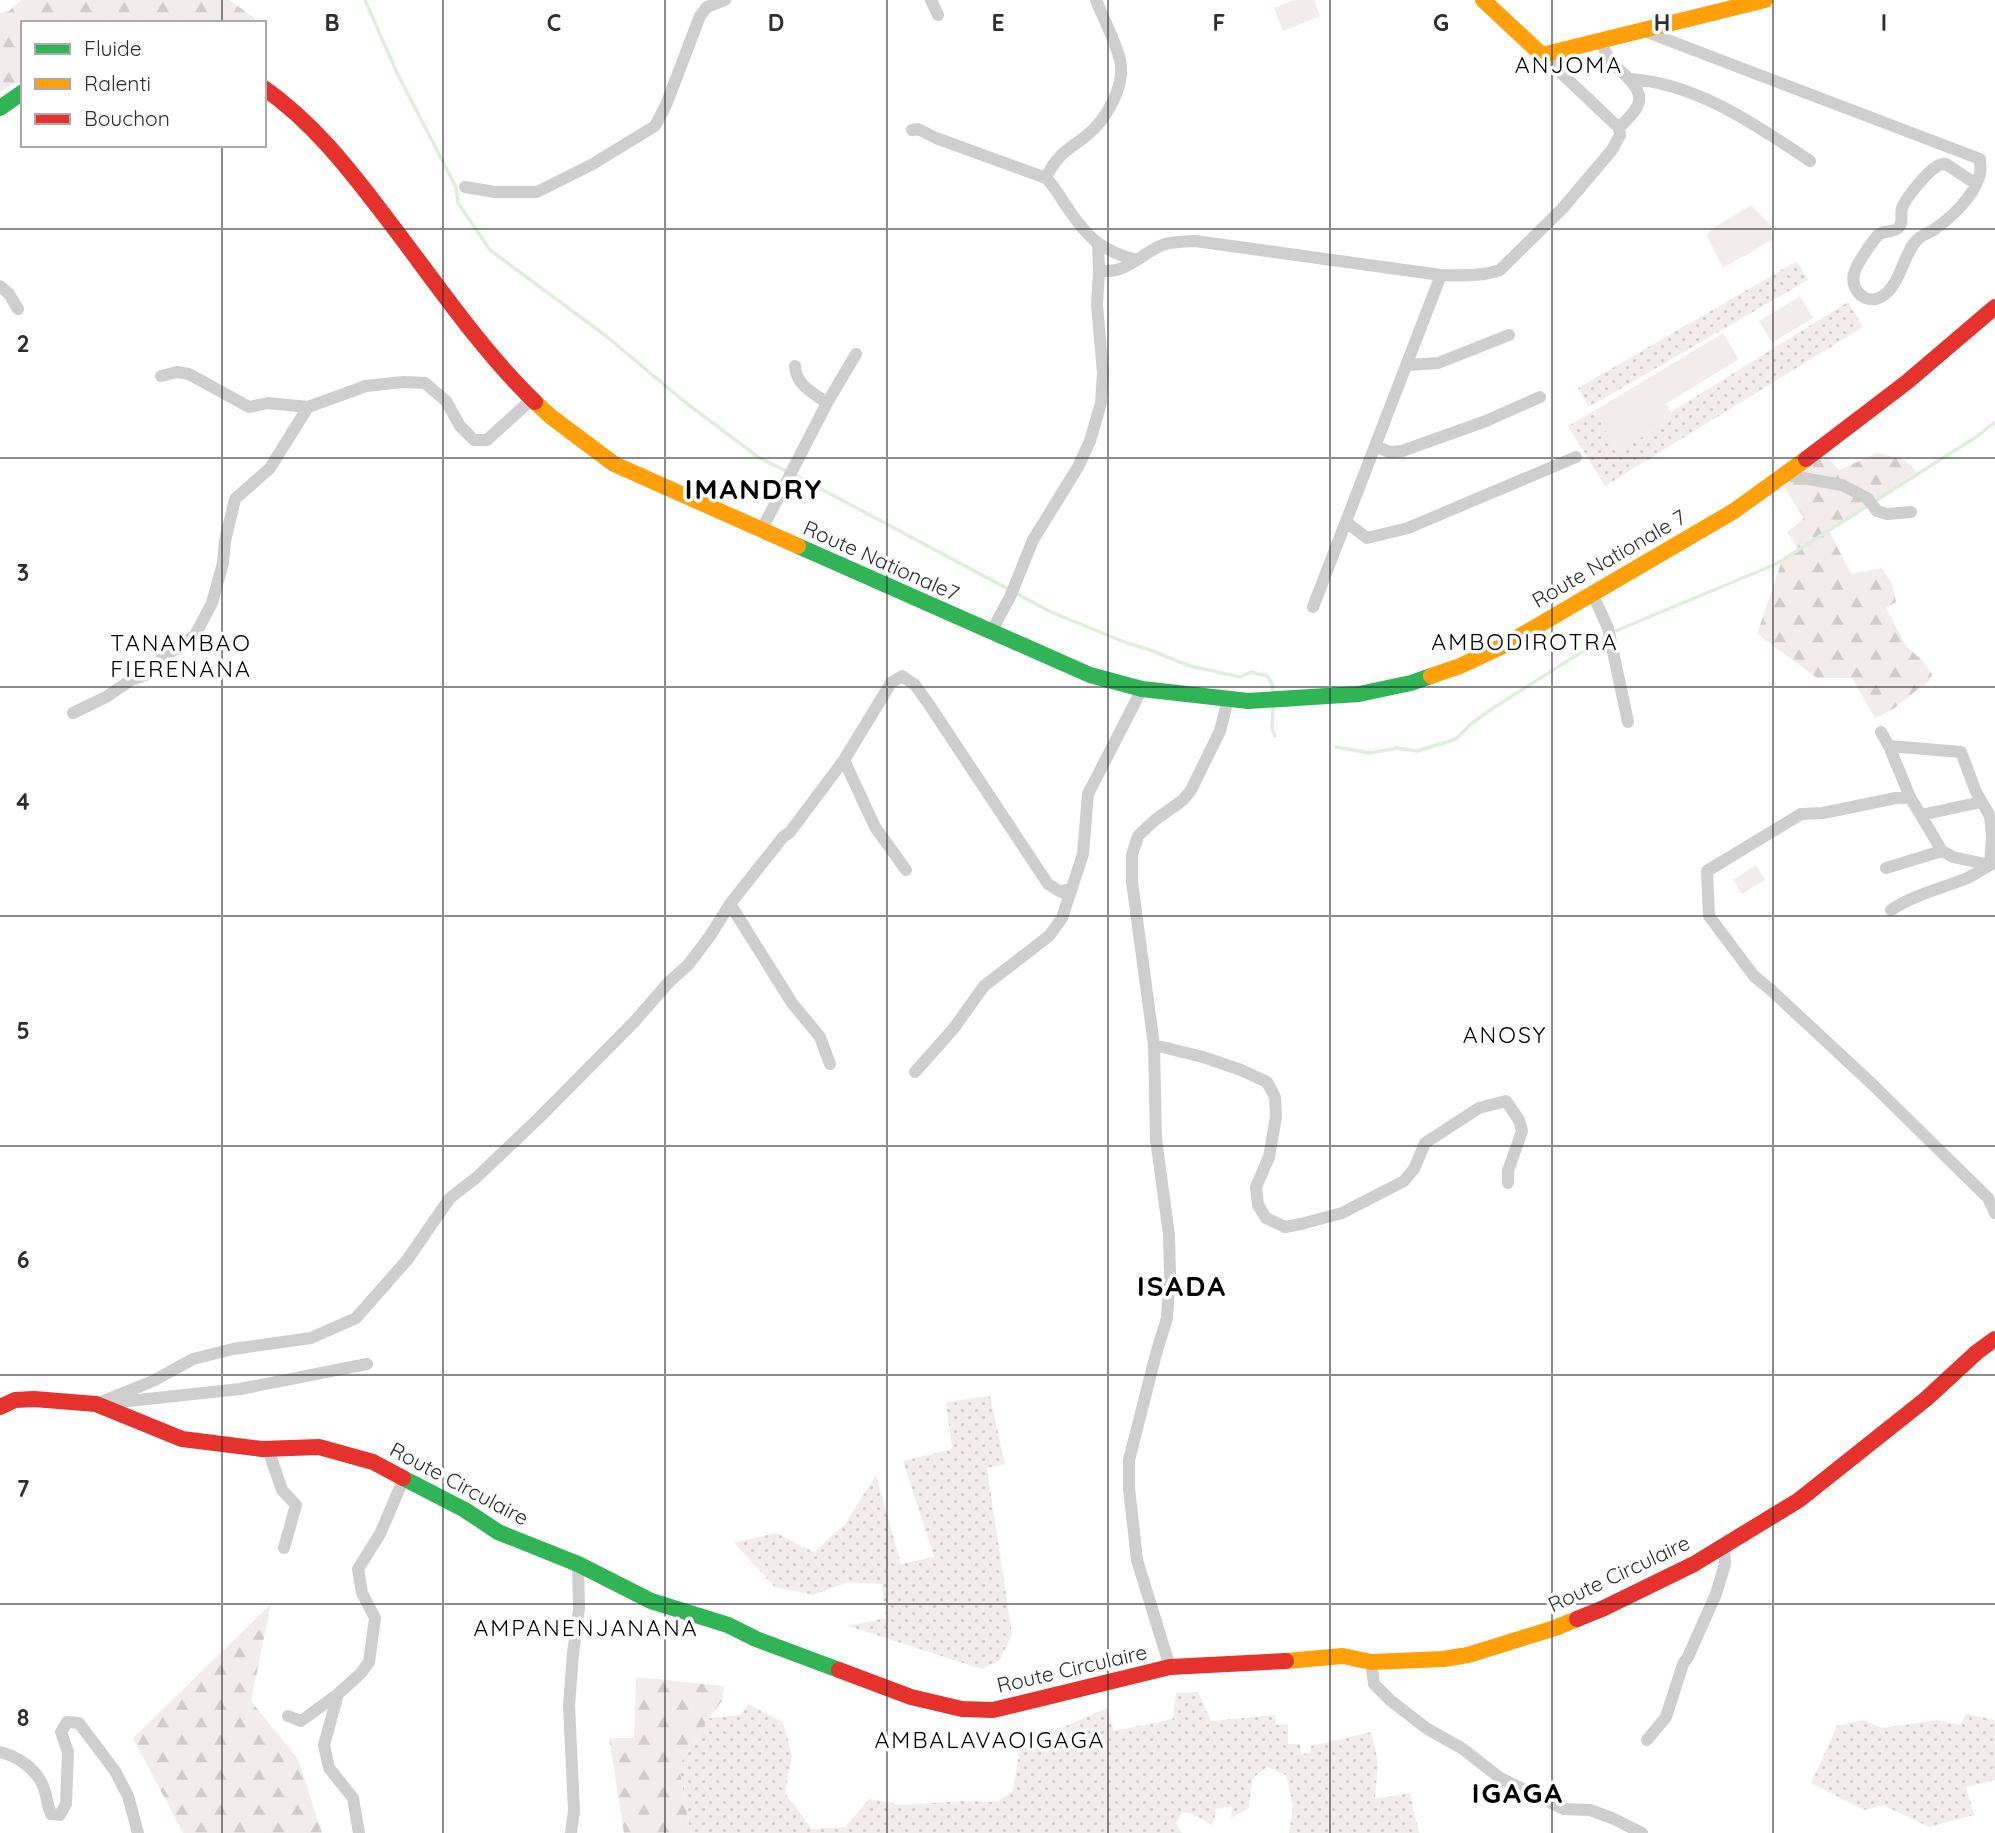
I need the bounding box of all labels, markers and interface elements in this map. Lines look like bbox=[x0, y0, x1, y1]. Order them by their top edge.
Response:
text: B bbox=[324, 8, 340, 37]
text: C bbox=[547, 8, 561, 37]
text: D bbox=[768, 8, 784, 37]
text: E bbox=[991, 8, 1005, 37]
text: F bbox=[1213, 8, 1225, 37]
text: G bbox=[1433, 8, 1449, 37]
text: H bbox=[1654, 8, 1670, 37]
text: I bbox=[1881, 8, 1887, 37]
legend bbox=[21, 21, 266, 147]
text: Fluide bbox=[84, 35, 142, 61]
district label: ANJOMA bbox=[1515, 50, 1623, 79]
text: Ralenti bbox=[84, 70, 151, 96]
text: Bouchon bbox=[84, 105, 170, 131]
text: 2 bbox=[16, 329, 30, 358]
district label: IMANDRY bbox=[685, 471, 823, 506]
street label: Route Nationale 7 bbox=[1527, 503, 1690, 613]
street label: Route Nationale7 bbox=[800, 514, 963, 606]
text: 3 bbox=[17, 558, 29, 587]
district label: AMBODIROTRA bbox=[1431, 627, 1619, 656]
district label: TANAMBAO FIERENANA bbox=[110, 628, 252, 683]
text: 4 bbox=[16, 787, 30, 816]
text: 5 bbox=[16, 1016, 30, 1045]
district label: ANOSY bbox=[1463, 1020, 1547, 1049]
text: 6 bbox=[17, 1245, 29, 1274]
district label: ISADA bbox=[1137, 1268, 1227, 1303]
street label: Route Circulaire bbox=[386, 1436, 533, 1531]
text: 7 bbox=[17, 1474, 30, 1503]
street label: Route Circulaire bbox=[1544, 1529, 1694, 1617]
district label: AMPANENJANANA bbox=[473, 1613, 699, 1642]
street label: Route Circulaire bbox=[994, 1638, 1149, 1698]
text: 8 bbox=[17, 1703, 29, 1732]
district label: AMBALAVAOIGAGA bbox=[874, 1725, 1106, 1754]
district label: IGAGA bbox=[1472, 1775, 1564, 1810]

